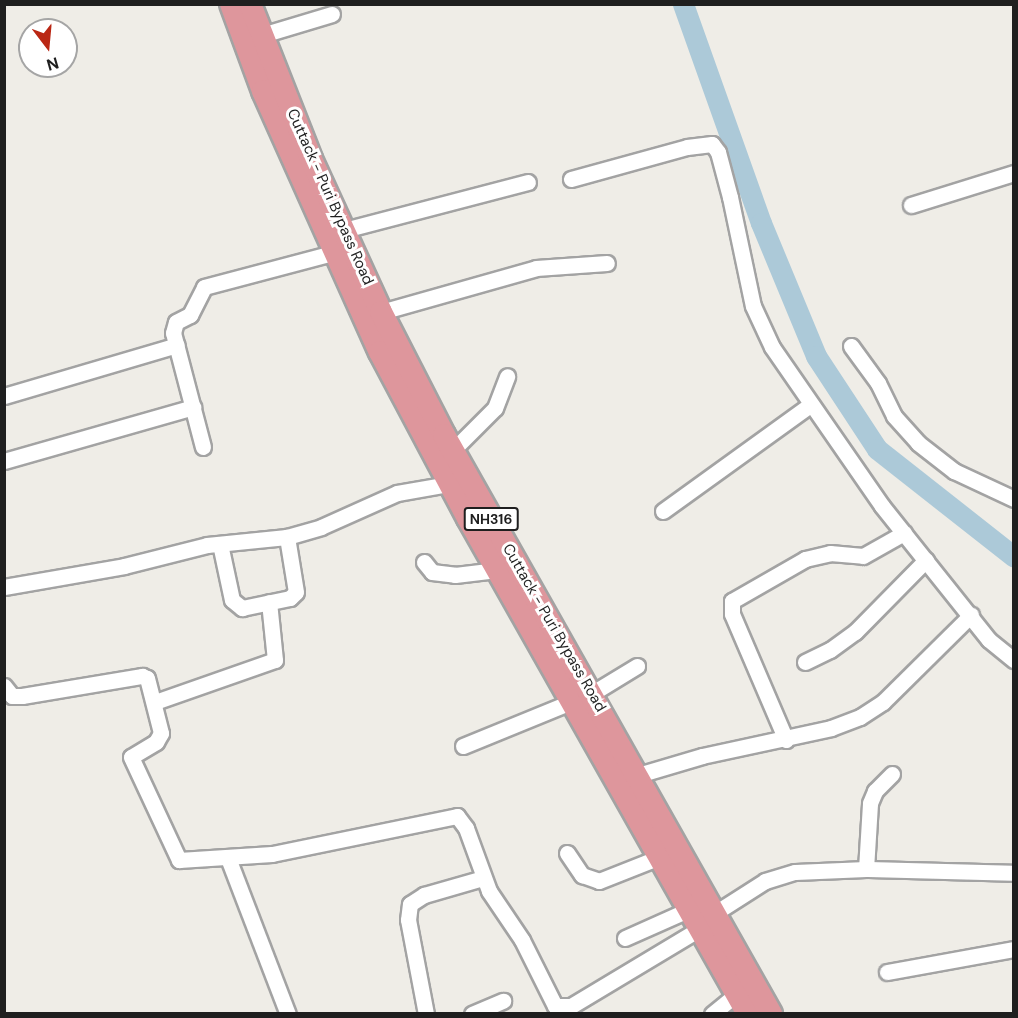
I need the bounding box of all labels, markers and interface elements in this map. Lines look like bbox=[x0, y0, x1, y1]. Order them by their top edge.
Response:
north arrow bbox=[18, 18, 78, 78]
text: N bbox=[44, 52, 61, 76]
street label: Cuttack - Puri Bypass Road bbox=[283, 106, 377, 288]
road number: NH316 bbox=[462, 508, 520, 530]
street label: Cuttack - Puri Bypass Road bbox=[498, 541, 610, 715]

